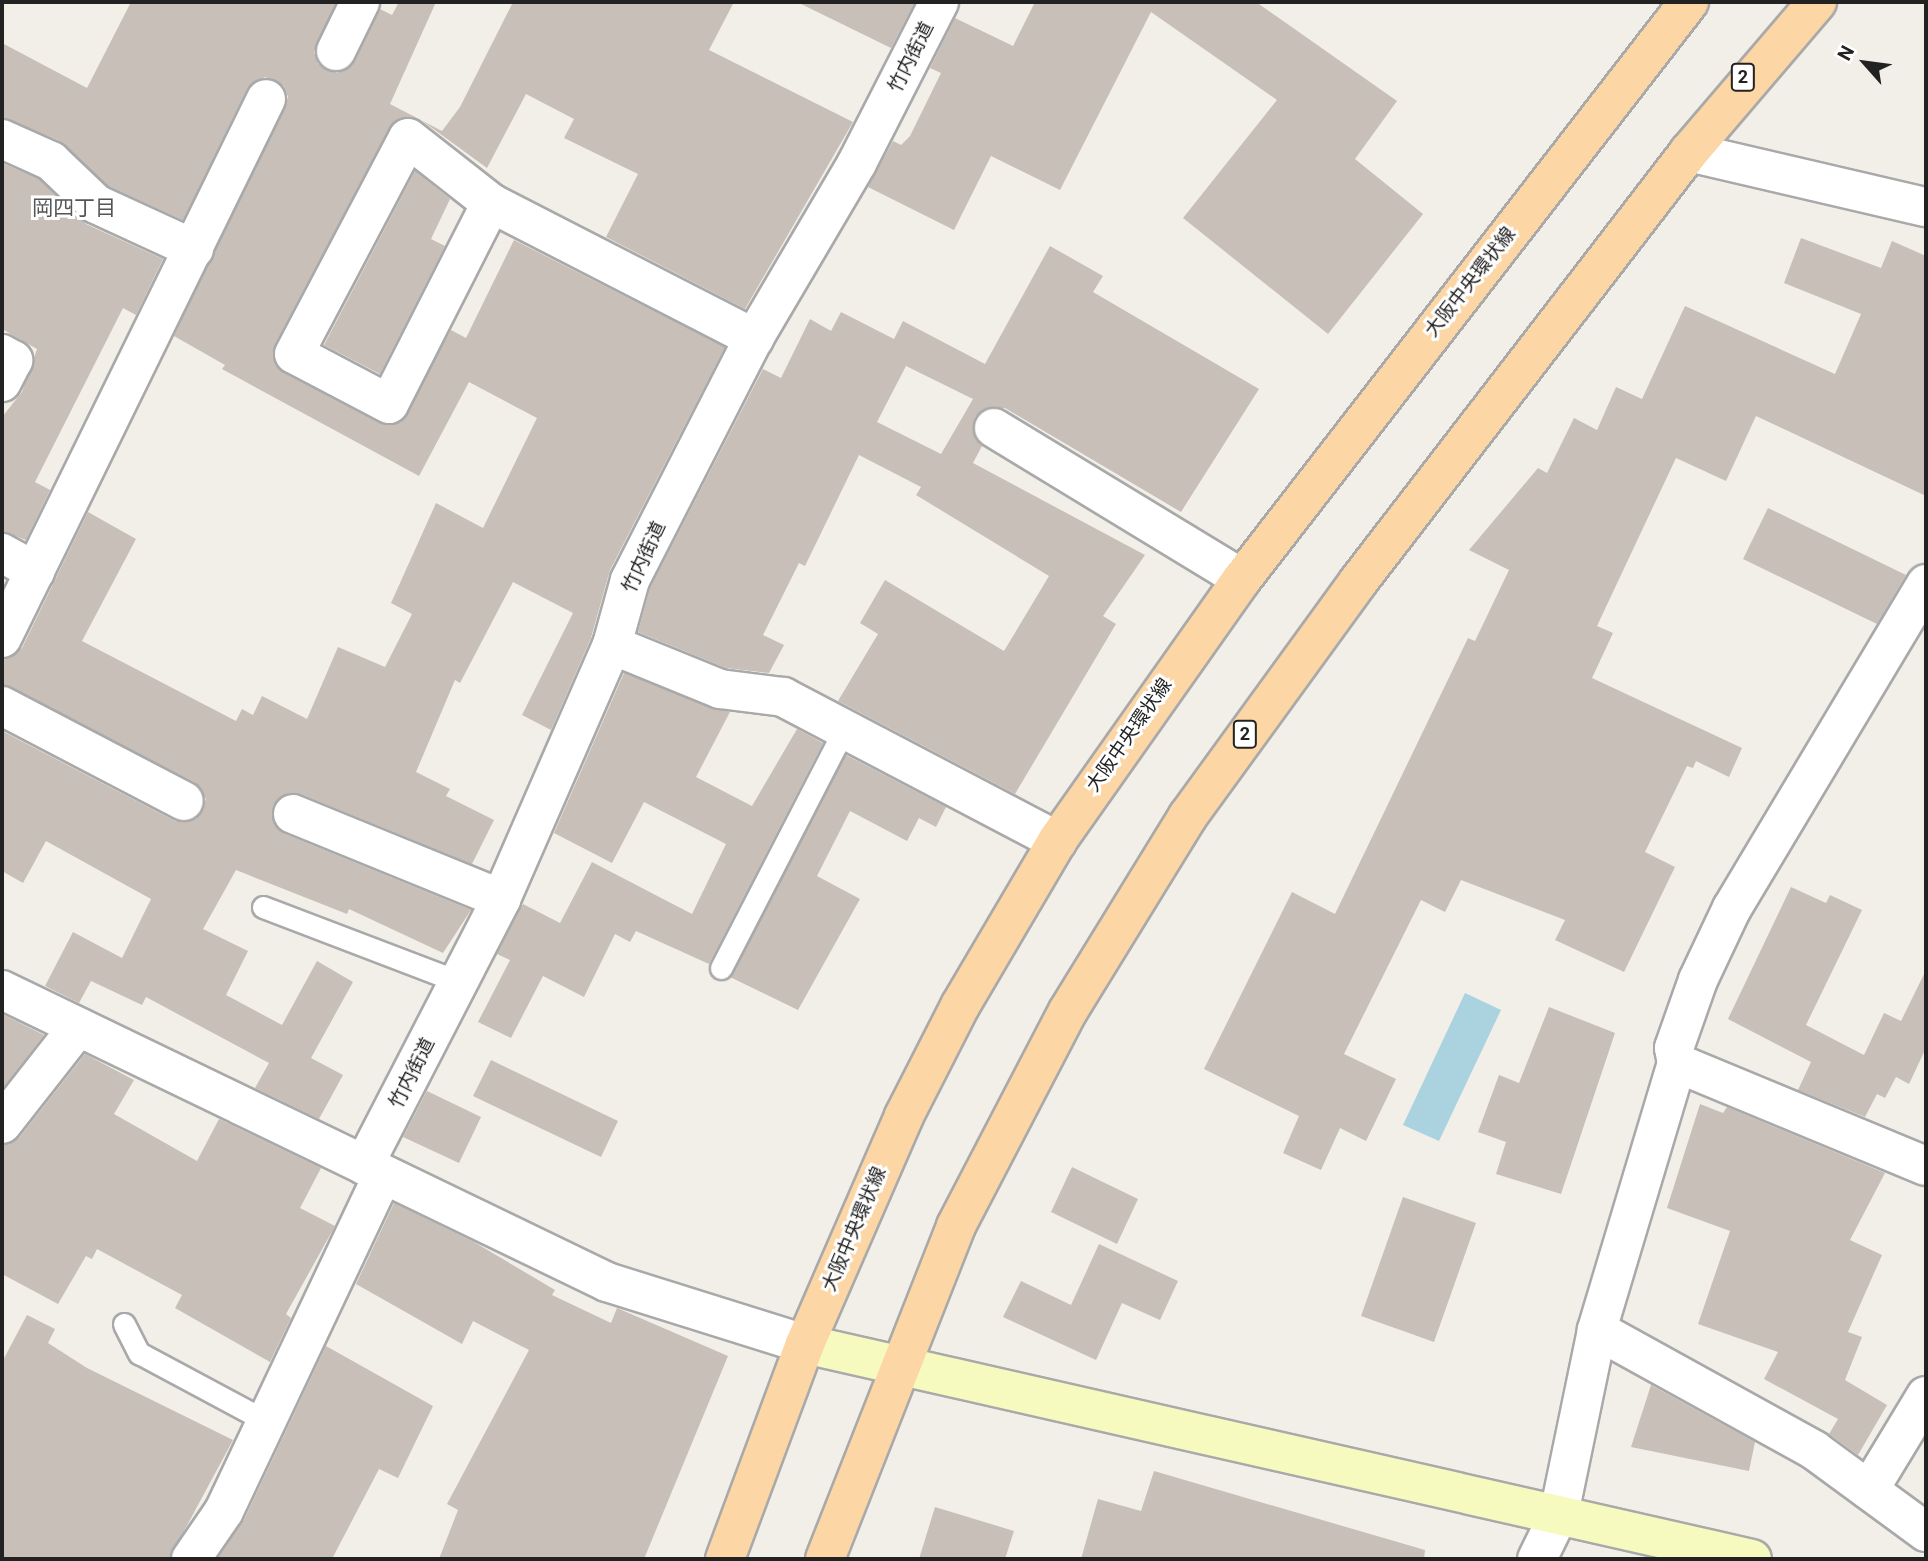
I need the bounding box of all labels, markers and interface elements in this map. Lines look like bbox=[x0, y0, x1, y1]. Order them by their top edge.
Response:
street label: 竹内街道 bbox=[884, 18, 938, 96]
north arrow bbox=[1830, 28, 1900, 98]
text: N bbox=[1833, 42, 1859, 64]
road number: 2 bbox=[1731, 62, 1755, 92]
district label: 岡四丁目 bbox=[32, 195, 116, 221]
street label: 大阪中央環状線 bbox=[1420, 223, 1520, 341]
street label: 竹内街道 bbox=[618, 518, 670, 596]
street label: 大阪中央環状線 bbox=[1082, 674, 1176, 796]
road number: 2 bbox=[1233, 720, 1257, 748]
street label: 竹内街道 bbox=[385, 1034, 439, 1112]
street label: 大阪中央環状線 bbox=[818, 1163, 890, 1295]

